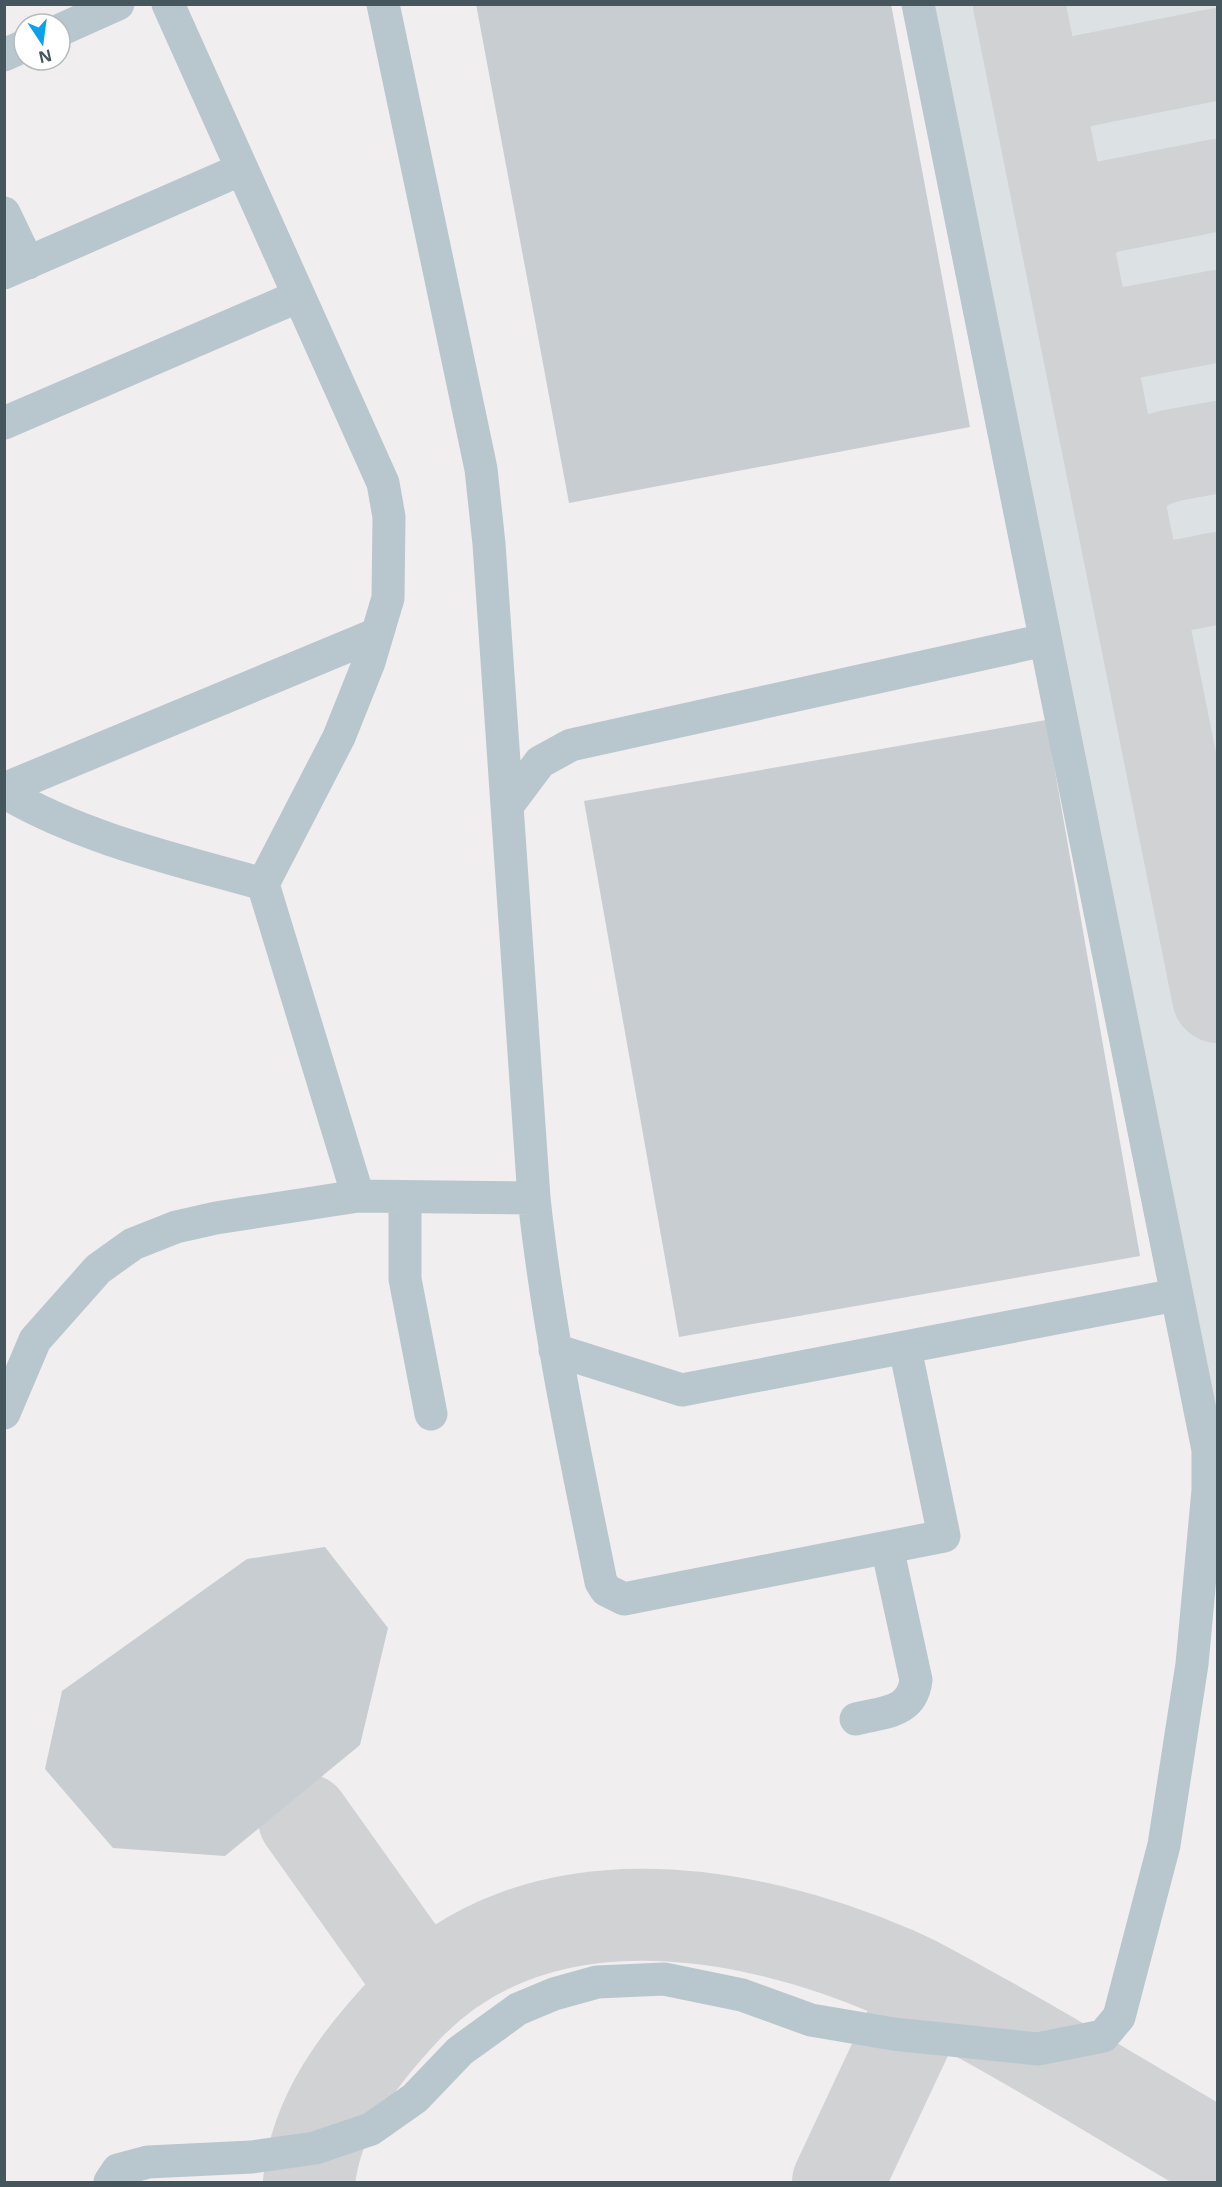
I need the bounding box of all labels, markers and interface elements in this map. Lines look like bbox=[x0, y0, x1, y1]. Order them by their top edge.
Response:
north arrow bbox=[12, 12, 72, 72]
text: N bbox=[37, 44, 54, 69]

